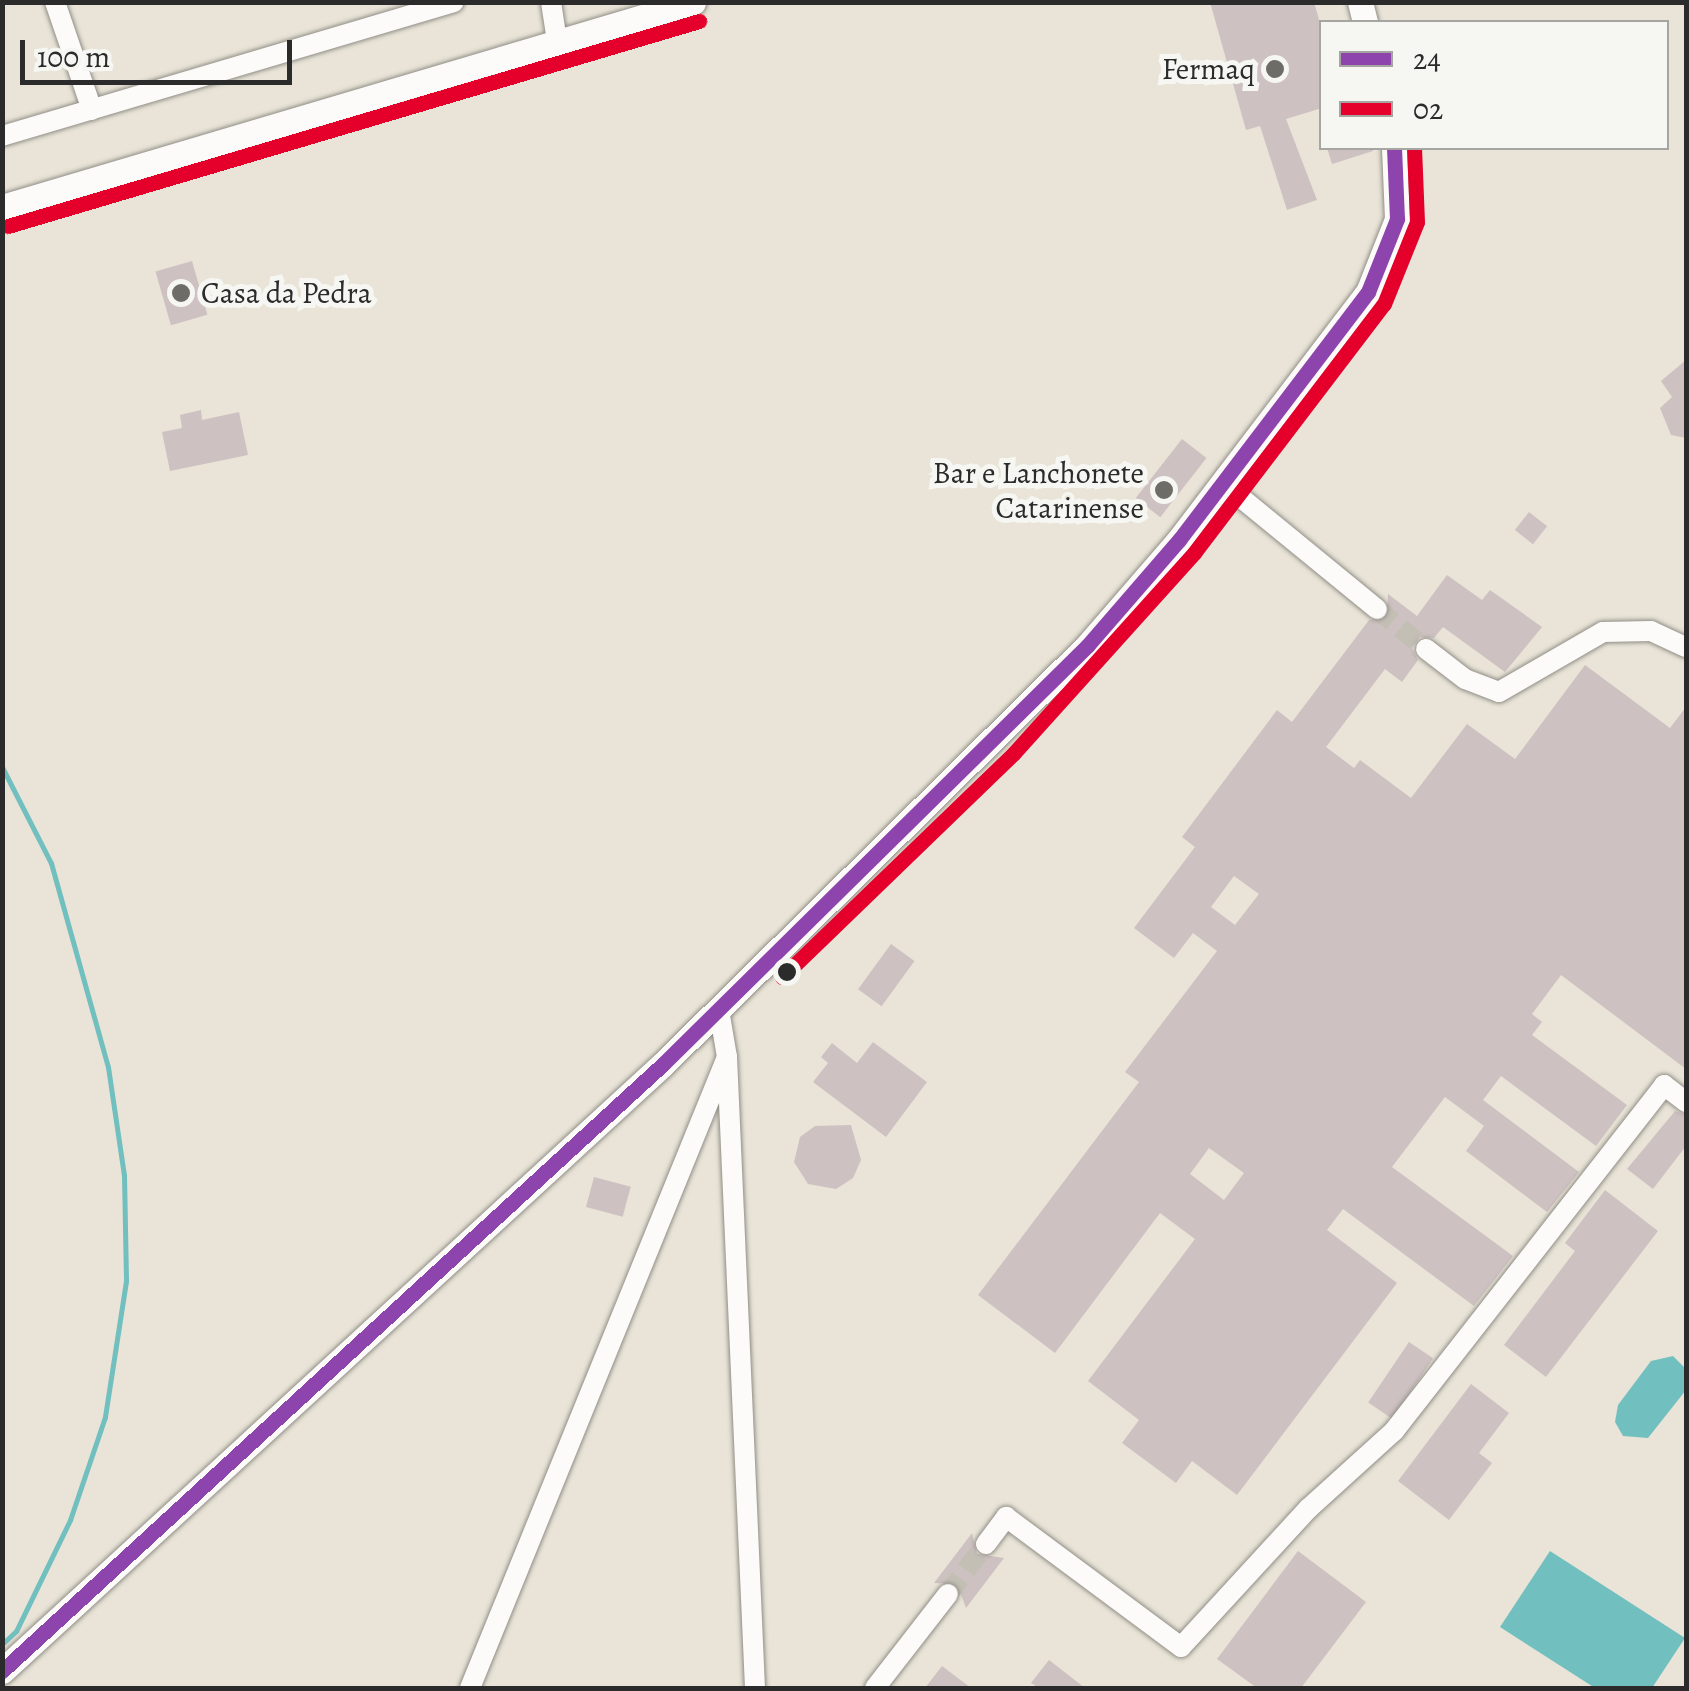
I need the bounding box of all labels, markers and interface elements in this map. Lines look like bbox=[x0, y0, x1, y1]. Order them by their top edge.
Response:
scale bar bbox=[25, 20, 298, 82]
legend bbox=[1319, 20, 1669, 150]
text: 100 m bbox=[37, 37, 110, 77]
text: 24 bbox=[1413, 39, 1441, 79]
place label: Fermaq bbox=[1162, 51, 1255, 87]
marker: Fermaq bbox=[1264, 58, 1286, 80]
text: 02 bbox=[1413, 89, 1443, 129]
place label: Casa da Pedra bbox=[201, 275, 372, 311]
marker: Casa da Pedra bbox=[170, 282, 192, 304]
place label: Bar e Lanchonete Catarinense bbox=[933, 455, 1144, 526]
marker: Bar e Lanchonete Catarinense bbox=[1153, 479, 1175, 501]
unlabelled marker bbox=[777, 962, 797, 982]

